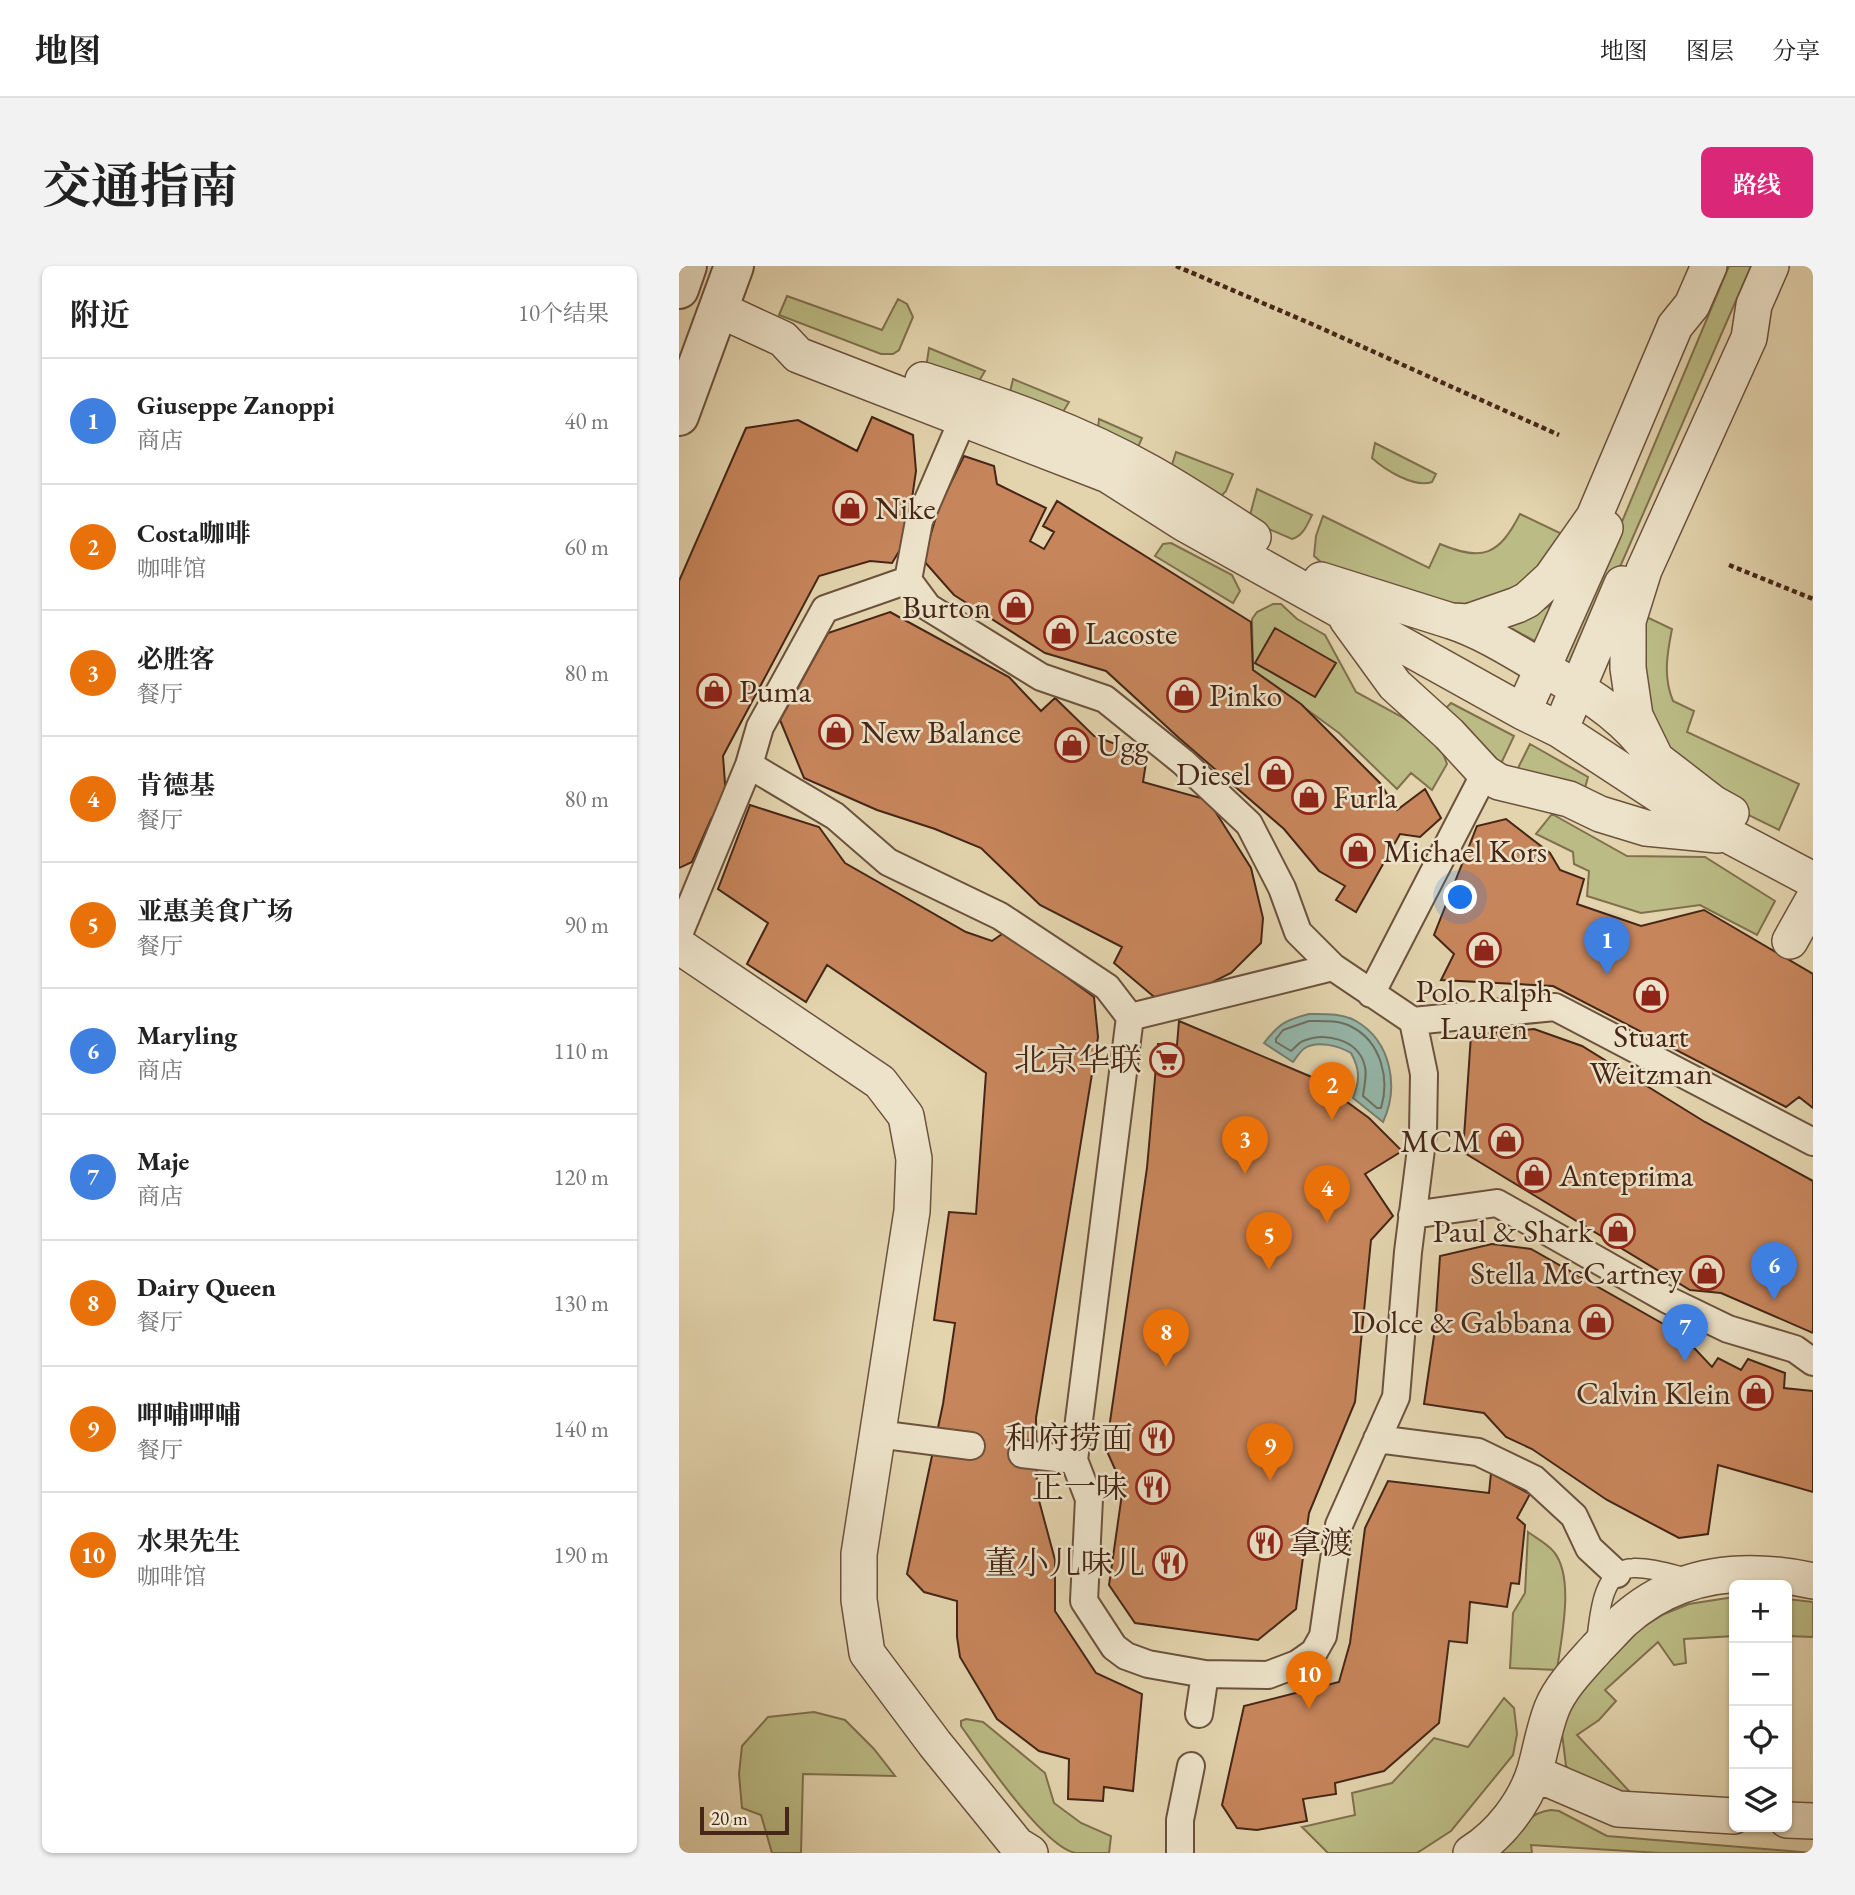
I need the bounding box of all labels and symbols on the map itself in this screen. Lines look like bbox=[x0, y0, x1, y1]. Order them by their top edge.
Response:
place label: Nike bbox=[875, 487, 936, 529]
shop icon: Nike bbox=[831, 489, 869, 527]
place label: Burton bbox=[902, 586, 991, 628]
shop icon: Burton bbox=[997, 588, 1035, 626]
place label: Lacoste bbox=[1085, 612, 1178, 654]
shop icon: Lacoste bbox=[1042, 614, 1080, 652]
place label: Puma bbox=[739, 670, 811, 712]
shop icon: Puma bbox=[695, 672, 733, 710]
place label: Pinko bbox=[1209, 674, 1282, 716]
shop icon: Pinko bbox=[1165, 676, 1203, 714]
place label: New Balance bbox=[861, 711, 1021, 753]
shop icon: New Balance bbox=[817, 713, 855, 751]
place label: Ugg bbox=[1097, 724, 1150, 766]
shop icon: Ugg bbox=[1053, 726, 1091, 764]
place label: Diesel bbox=[1176, 753, 1251, 795]
shop icon: Diesel bbox=[1257, 755, 1295, 793]
place label: Furla bbox=[1333, 776, 1398, 818]
shop icon: Furla bbox=[1290, 778, 1328, 816]
place label: Michael Kors bbox=[1383, 830, 1547, 872]
shop icon: Michael Kors bbox=[1339, 832, 1377, 870]
your location bbox=[1443, 880, 1477, 914]
pin: 1 bbox=[1584, 917, 1630, 975]
shop icon: Polo Ralph Lauren bbox=[1465, 931, 1503, 969]
place label: Polo Ralph Lauren bbox=[1415, 970, 1553, 1049]
shop icon: Stuart Weitzman bbox=[1632, 976, 1670, 1014]
place label: Stuart Weitzman bbox=[1589, 1015, 1713, 1094]
place label: 北京华联 bbox=[1014, 1039, 1142, 1081]
supermarket icon: 北京华联 bbox=[1148, 1041, 1186, 1079]
pin: 2 bbox=[1309, 1062, 1355, 1120]
pin: 3 bbox=[1222, 1116, 1268, 1174]
place label: MCM bbox=[1401, 1120, 1481, 1162]
shop icon: MCM bbox=[1487, 1122, 1525, 1160]
place label: Anteprima bbox=[1558, 1154, 1694, 1196]
shop icon: Anteprima bbox=[1515, 1156, 1553, 1194]
pin: 4 bbox=[1304, 1165, 1350, 1223]
place label: Paul & Shark bbox=[1433, 1210, 1594, 1252]
pin: 5 bbox=[1246, 1212, 1292, 1270]
shop icon: Paul & Shark bbox=[1599, 1212, 1637, 1250]
pin: 6 bbox=[1751, 1242, 1797, 1300]
place label: Stella McCartney bbox=[1470, 1252, 1684, 1294]
shop icon: Stella McCartney bbox=[1688, 1254, 1726, 1292]
place label: Dolce & Gabbana bbox=[1351, 1301, 1571, 1343]
shop icon: Dolce & Gabbana bbox=[1577, 1303, 1615, 1341]
pin: 7 bbox=[1662, 1304, 1708, 1362]
pin: 8 bbox=[1143, 1309, 1189, 1367]
place label: Calvin Klein bbox=[1576, 1372, 1731, 1414]
shop icon: Calvin Klein bbox=[1737, 1374, 1775, 1412]
place label: 和府捞面 bbox=[1005, 1417, 1133, 1459]
restaurant icon: 和府捞面 bbox=[1138, 1419, 1176, 1457]
pin: 9 bbox=[1247, 1423, 1293, 1481]
place label: 正一味 bbox=[1032, 1466, 1128, 1508]
restaurant icon: 正一味 bbox=[1134, 1468, 1172, 1506]
place label: 拿渡 bbox=[1289, 1522, 1353, 1564]
restaurant icon: 拿渡 bbox=[1246, 1524, 1284, 1562]
place label: 董小儿味儿 bbox=[985, 1542, 1145, 1584]
restaurant icon: 董小儿味儿 bbox=[1151, 1544, 1189, 1582]
pin: 10 bbox=[1286, 1651, 1332, 1709]
scale bar bbox=[700, 1804, 789, 1836]

